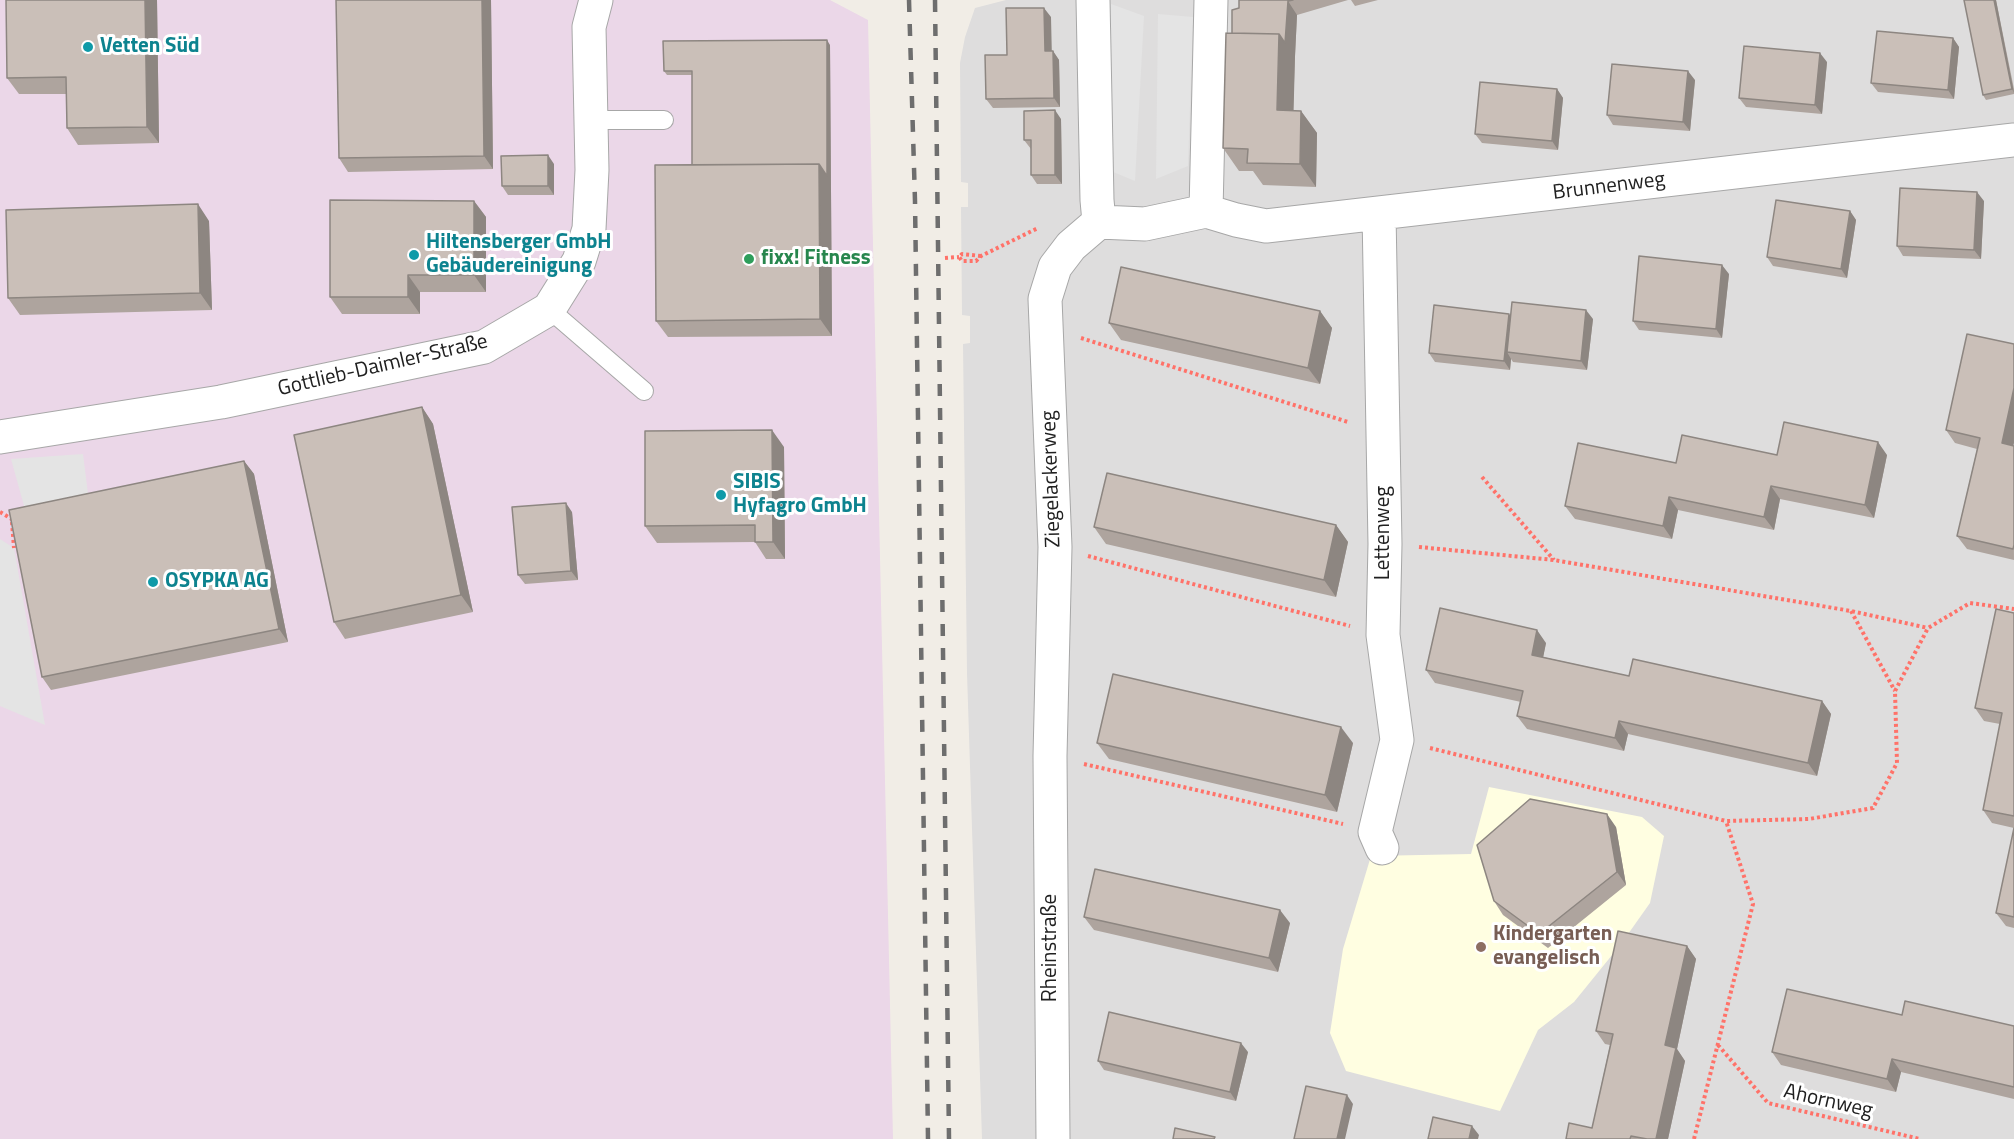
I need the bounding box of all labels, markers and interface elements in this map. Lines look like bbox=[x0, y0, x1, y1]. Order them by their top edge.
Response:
place label: Vetten Süd bbox=[100, 34, 200, 60]
marker: Vetten Süd bbox=[81, 40, 95, 54]
street label: Brunnenweg bbox=[1551, 168, 1667, 206]
place label: Hiltensberger GmbH Gebäudereinigung bbox=[426, 230, 611, 280]
place label: fixx! Fitness bbox=[761, 246, 871, 272]
marker: Hiltensberger GmbH Gebäudereinigung bbox=[407, 248, 421, 262]
marker: fixx! Fitness bbox=[742, 252, 756, 266]
street label: Gottlieb-Daimler-Straße bbox=[276, 330, 490, 402]
street label: Ziegelackerweg bbox=[1037, 410, 1067, 548]
place label: SIBIS Hyfagro GmbH bbox=[733, 470, 867, 520]
street label: Lettenweg bbox=[1371, 486, 1397, 580]
marker: SIBIS Hyfagro GmbH bbox=[714, 488, 728, 502]
place label: OSYPKA AG bbox=[165, 569, 269, 595]
marker: OSYPKA AG bbox=[146, 575, 160, 589]
street label: Rheinstraße bbox=[1038, 894, 1064, 1002]
place label: Kindergarten evangelisch bbox=[1493, 922, 1612, 972]
marker: Kindergarten evangelisch bbox=[1474, 940, 1488, 954]
street label: Ahornweg bbox=[1781, 1080, 1875, 1124]

